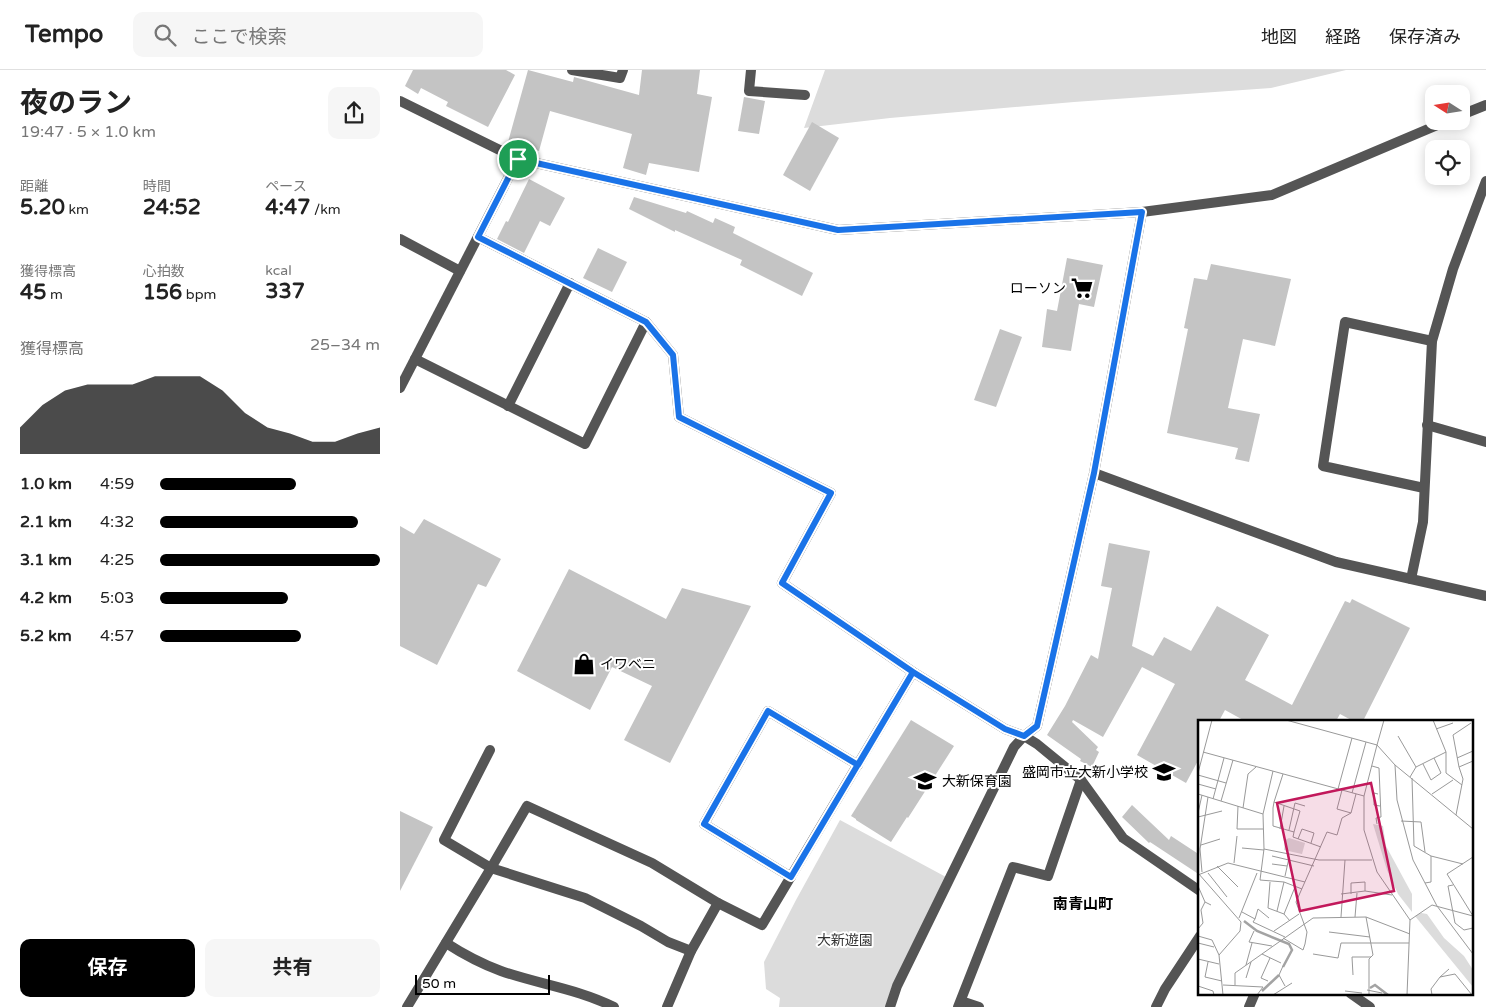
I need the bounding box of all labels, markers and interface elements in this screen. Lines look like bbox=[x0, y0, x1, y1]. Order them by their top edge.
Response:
search box bbox=[133, 12, 483, 57]
text: Tempo bbox=[25, 20, 103, 49]
icon: search bbox=[151, 21, 179, 49]
text: ここで検索 bbox=[191, 26, 286, 48]
text: 地図 bbox=[1261, 26, 1297, 48]
text: 経路 bbox=[1325, 26, 1361, 48]
text: 保存済み bbox=[1389, 26, 1461, 48]
north arrow bbox=[1425, 85, 1470, 130]
map controls bbox=[1425, 85, 1470, 185]
text: 夜のラン bbox=[20, 86, 132, 120]
button: share bbox=[328, 87, 380, 139]
text: 19:47 · 5 × 1.0 km bbox=[20, 122, 156, 142]
pin bbox=[497, 138, 539, 180]
button: locate bbox=[1425, 140, 1470, 185]
icon: arrive bbox=[504, 145, 532, 173]
text: 距離 bbox=[20, 178, 48, 195]
text: 時間 bbox=[143, 178, 171, 195]
text: ペース bbox=[265, 178, 307, 195]
text: 5.20 bbox=[20, 195, 65, 220]
text: 24:52 bbox=[143, 195, 201, 220]
text: 4:47 bbox=[265, 195, 310, 220]
text: km bbox=[65, 201, 89, 218]
text: /km bbox=[310, 201, 341, 218]
text: kcal bbox=[265, 262, 292, 279]
text: 獲得標高 bbox=[20, 263, 76, 280]
text: 心拍数 bbox=[143, 263, 185, 280]
supermarket icon: ローソン bbox=[1069, 275, 1095, 301]
text: 337 bbox=[265, 279, 305, 304]
text: 45 bbox=[20, 280, 46, 305]
text: 156 bbox=[143, 280, 182, 305]
place label: ローソン bbox=[1010, 280, 1066, 297]
text: m bbox=[46, 286, 63, 303]
text: bpm bbox=[182, 286, 216, 303]
text: 25–34 m bbox=[310, 335, 380, 355]
text: 獲得標高 bbox=[20, 339, 84, 359]
text: 1.0 km bbox=[20, 474, 72, 494]
text: 4:59 bbox=[100, 474, 134, 494]
text: 2.1 km bbox=[20, 512, 72, 532]
text: 4:32 bbox=[100, 512, 134, 532]
text: 3.1 km bbox=[20, 550, 72, 570]
text: 4:25 bbox=[100, 550, 134, 570]
text: 4.2 km bbox=[20, 588, 72, 608]
text: 5:03 bbox=[100, 588, 134, 608]
text: 5.2 km bbox=[20, 626, 72, 646]
text: 4:57 bbox=[100, 626, 134, 646]
shop icon: イワベニ bbox=[571, 651, 597, 677]
place label: イワベニ bbox=[600, 656, 656, 673]
inset map bbox=[1198, 720, 1474, 994]
school or university icon: 盛岡市立大新小学校 bbox=[1151, 759, 1177, 785]
place label: 盛岡市立大新小学校 bbox=[1022, 764, 1148, 781]
school or university icon: 大新保育園 bbox=[912, 768, 938, 794]
place label: 大新保育園 bbox=[942, 773, 1012, 790]
district label: 南青山町 bbox=[1053, 895, 1113, 913]
park label: 大新遊園 bbox=[817, 932, 873, 949]
button: 保存 bbox=[20, 939, 195, 997]
button: 共有 bbox=[205, 939, 380, 997]
scale bar bbox=[415, 972, 550, 995]
text: 50 m bbox=[422, 975, 456, 992]

